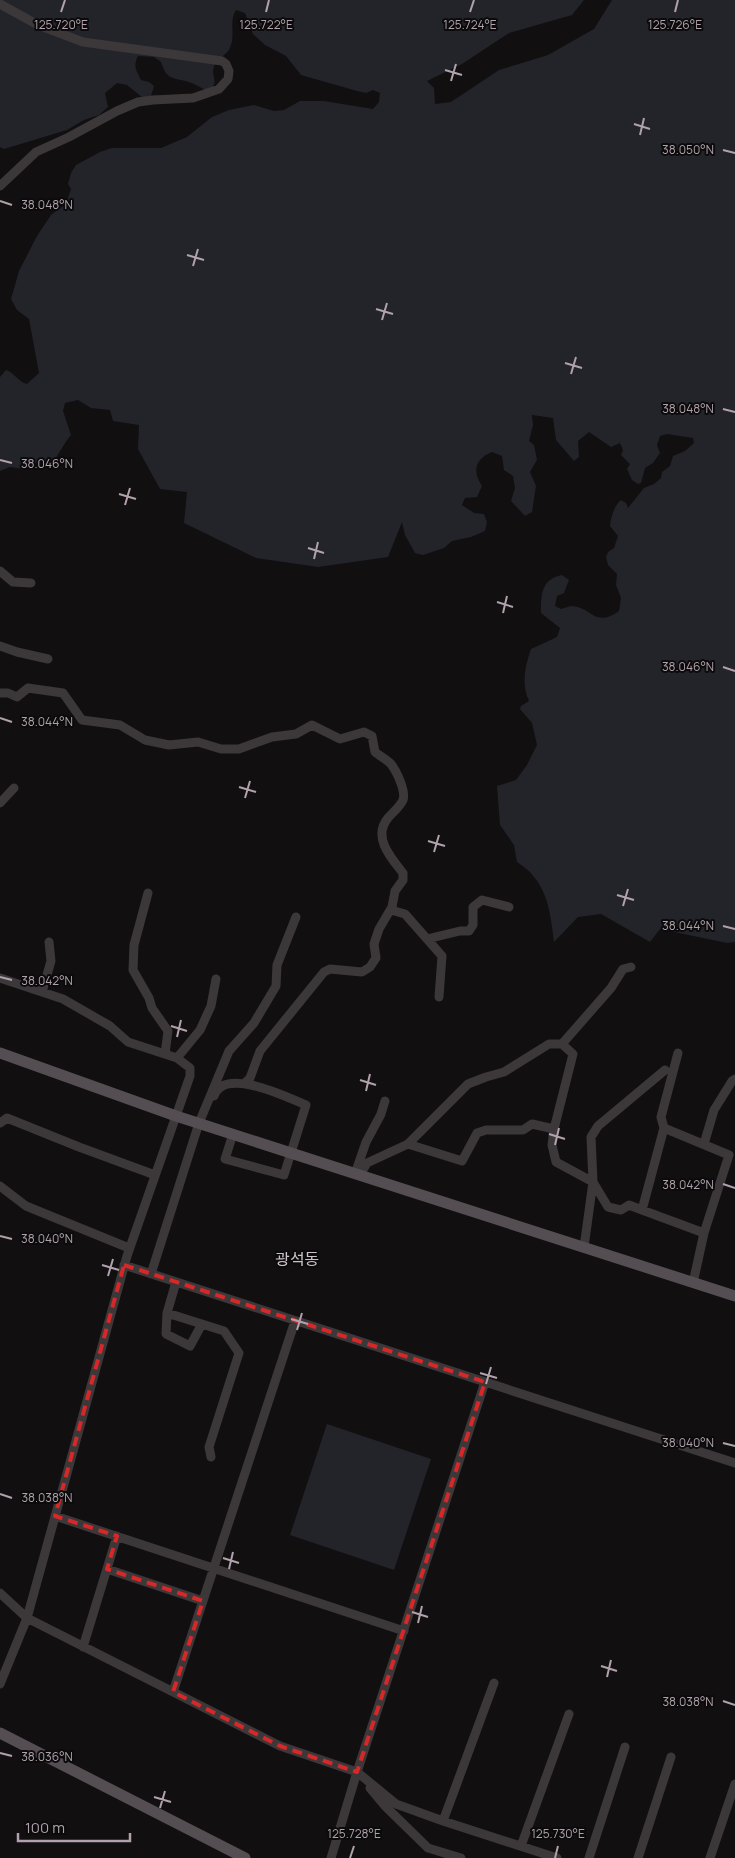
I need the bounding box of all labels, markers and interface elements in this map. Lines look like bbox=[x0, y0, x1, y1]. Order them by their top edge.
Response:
text: 125.720°E bbox=[34, 16, 88, 33]
text: 125.722°E bbox=[239, 16, 293, 33]
text: 125.724°E bbox=[443, 16, 497, 33]
text: 125.726°E bbox=[648, 16, 702, 33]
text: 38.050°N bbox=[662, 141, 714, 158]
text: 38.048°N bbox=[21, 196, 73, 213]
text: 38.048°N bbox=[662, 400, 714, 417]
text: 38.046°N bbox=[21, 455, 73, 472]
text: 38.046°N bbox=[662, 658, 714, 675]
text: 38.044°N bbox=[21, 713, 73, 730]
text: 38.044°N bbox=[662, 917, 714, 934]
text: 38.042°N bbox=[21, 972, 73, 989]
text: 38.042°N bbox=[662, 1176, 714, 1193]
text: 38.040°N bbox=[21, 1230, 73, 1247]
district label: 광석동 bbox=[275, 1248, 319, 1270]
text: 38.040°N bbox=[662, 1434, 714, 1451]
text: 38.038°N bbox=[21, 1489, 73, 1506]
text: 38.038°N bbox=[662, 1693, 714, 1710]
text: 38.036°N bbox=[21, 1748, 73, 1765]
scale bar bbox=[18, 1810, 130, 1842]
text: 100 m bbox=[25, 1817, 65, 1838]
text: 125.728°E bbox=[327, 1825, 381, 1842]
text: 125.730°E bbox=[531, 1825, 585, 1842]

